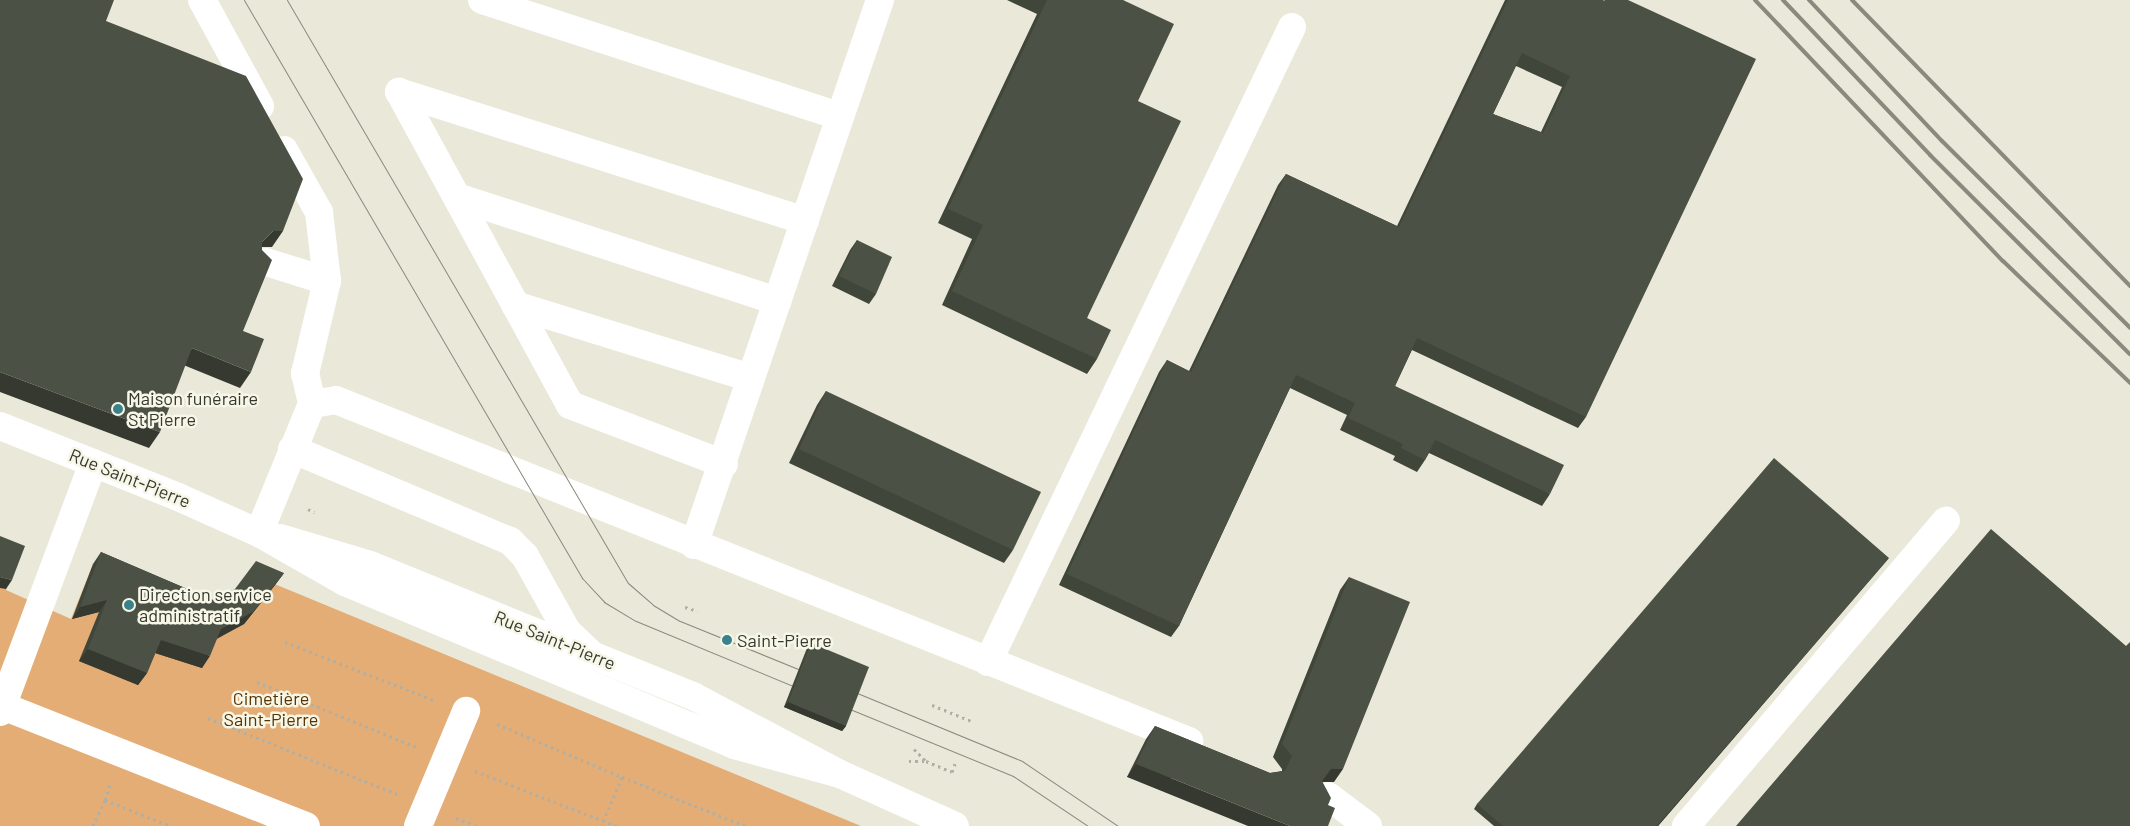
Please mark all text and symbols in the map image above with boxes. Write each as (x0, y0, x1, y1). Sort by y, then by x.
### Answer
place label: Maison funéraire St Pierre (128, 388, 258, 430)
marker: Maison funéraire St Pierre (112, 403, 124, 415)
street label: Rue Saint-Pierre (66, 444, 194, 512)
place label: Direction service administratif (139, 584, 272, 626)
marker: Direction service administratif (123, 599, 135, 611)
street label: Rue Saint-Pierre (491, 606, 619, 674)
place label: Saint-Pierre (737, 629, 832, 651)
marker: Saint-Pierre (721, 634, 733, 646)
park label: Cimetière Saint-Pierre (224, 688, 318, 731)

